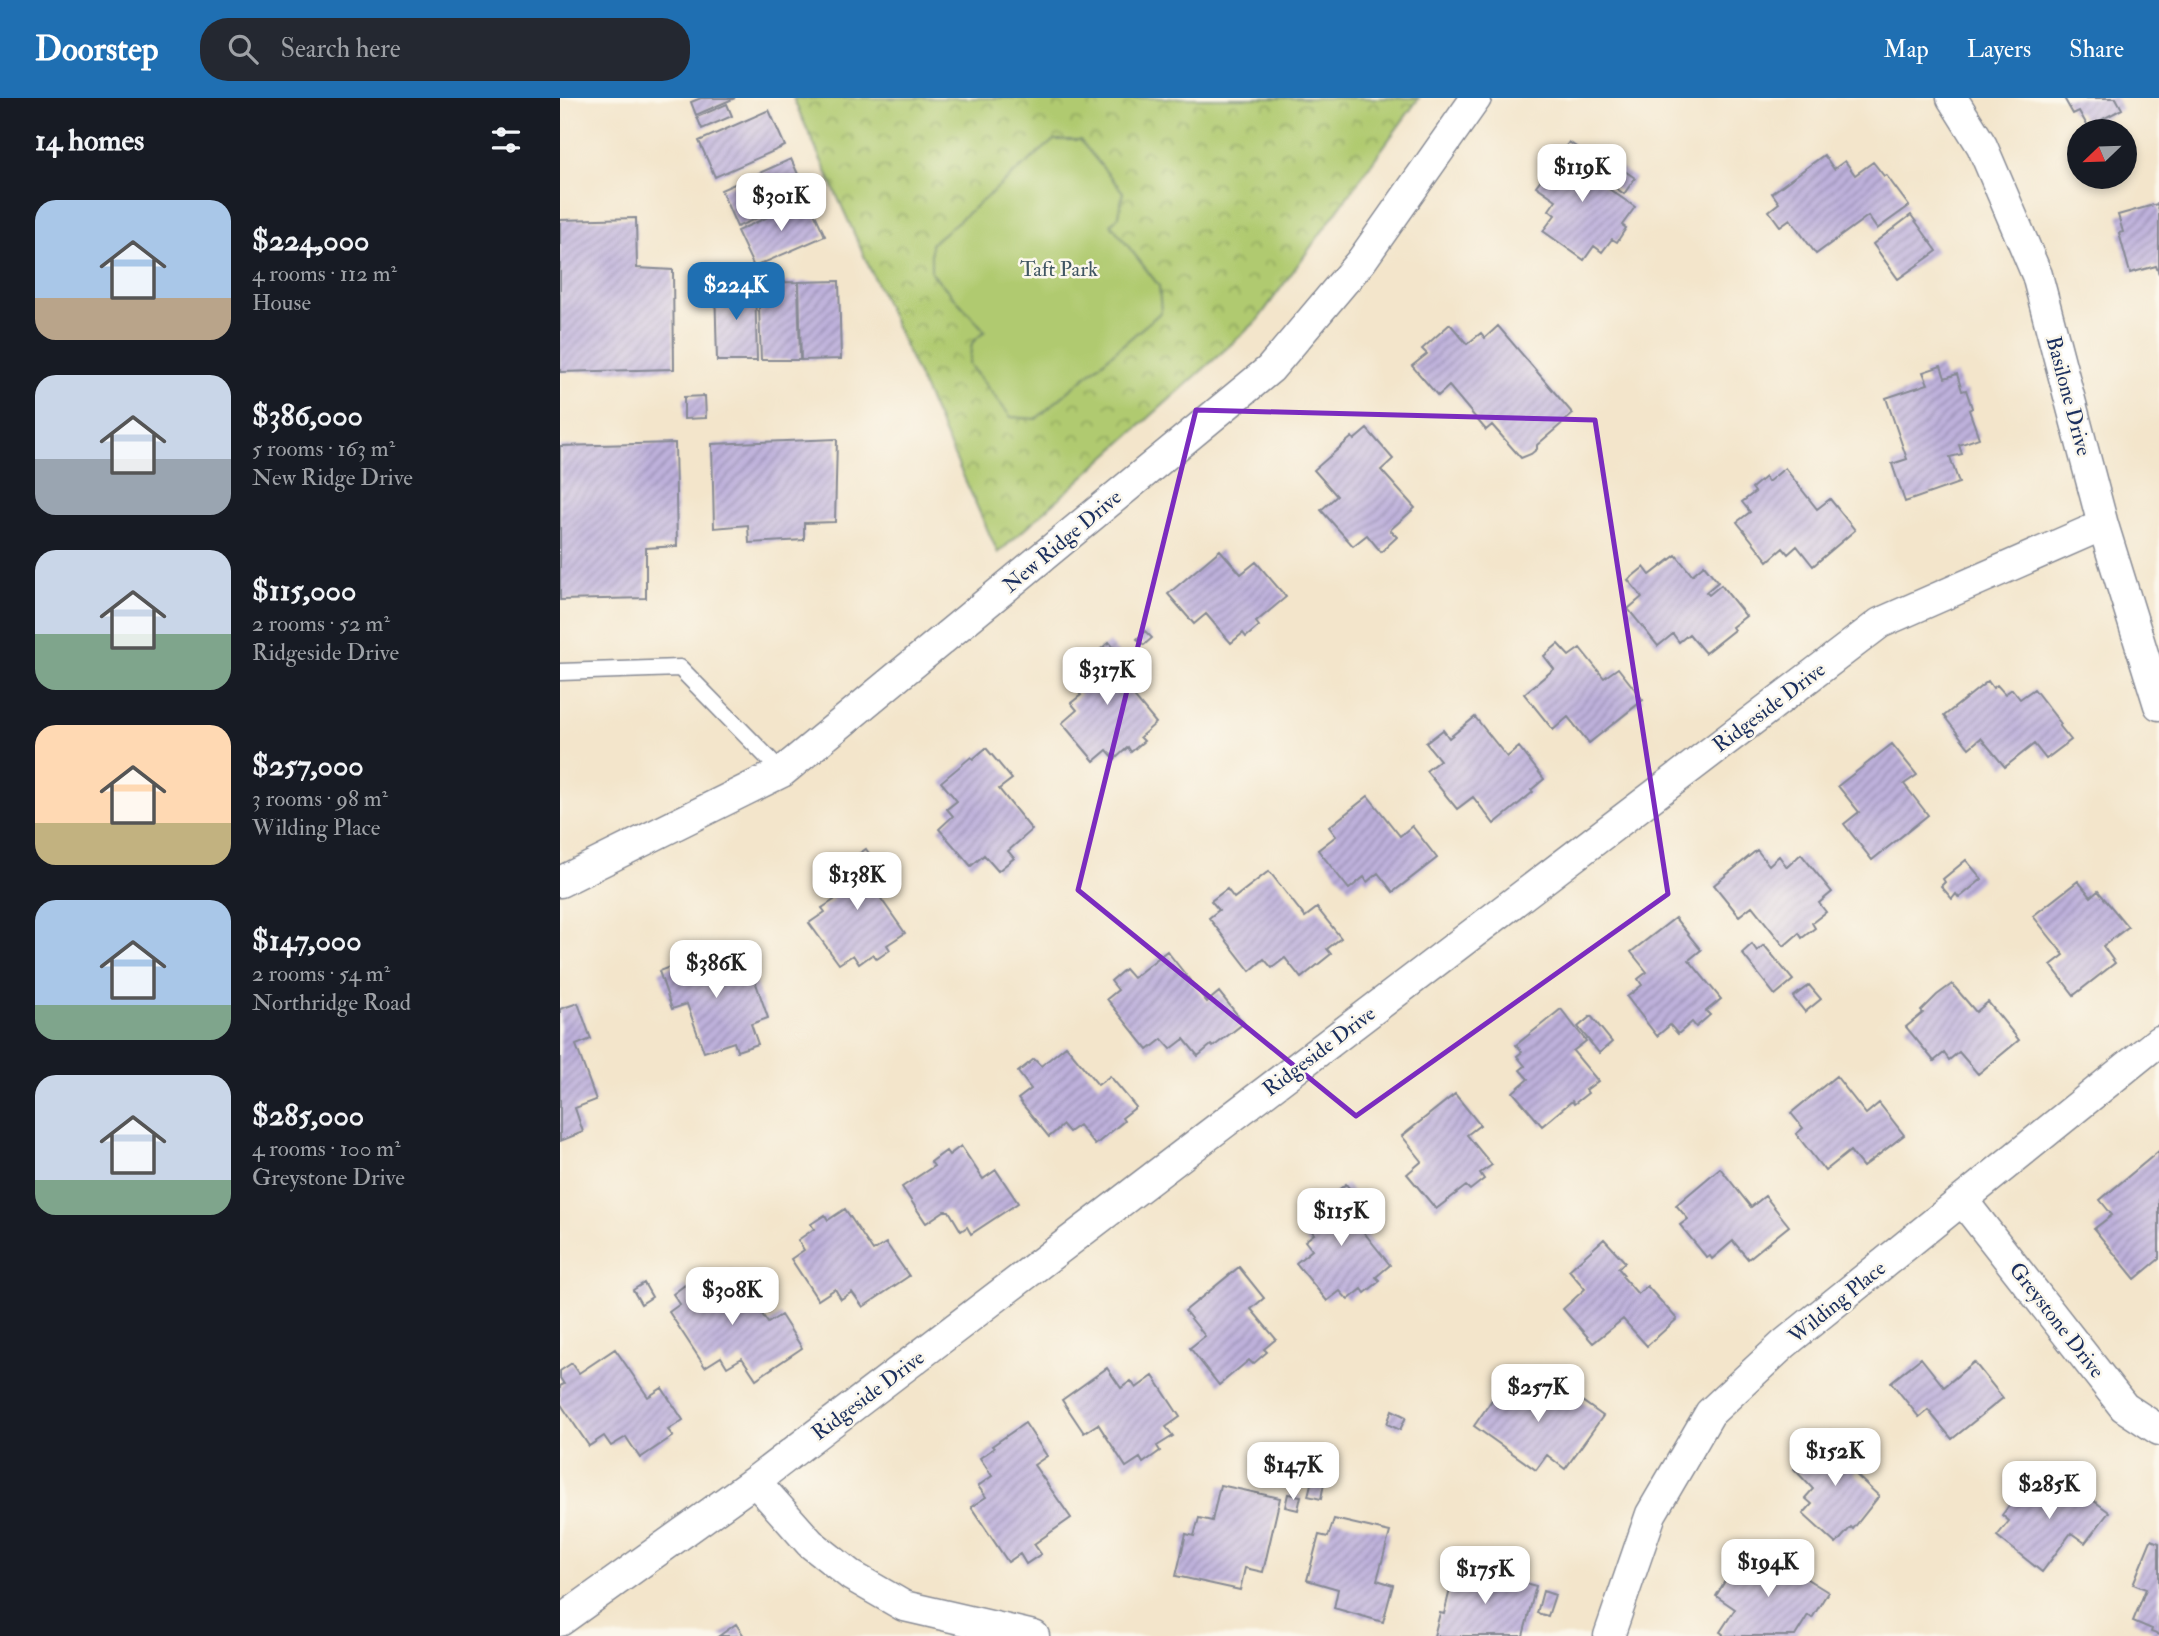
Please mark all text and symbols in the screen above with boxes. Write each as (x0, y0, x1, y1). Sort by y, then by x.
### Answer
search box (200, 18, 690, 81)
text: Doorstep (35, 29, 158, 70)
icon: search (224, 30, 262, 68)
text: Search here (280, 33, 401, 65)
text: Map (1884, 34, 1929, 65)
text: Layers (1967, 34, 2031, 65)
text: Share (2069, 34, 2124, 65)
north arrow (2067, 119, 2137, 189)
map controls (2067, 119, 2137, 189)
icon: filters (487, 121, 525, 159)
text: 14 homes (35, 122, 144, 159)
pin: $119K (1533, 144, 1631, 204)
text: $119K (1553, 152, 1611, 181)
pin: $301K (732, 174, 830, 233)
text: $301K (752, 181, 810, 210)
text: $224,000 (252, 222, 369, 259)
icon: home (91, 228, 175, 312)
park label: Taft Park (1020, 256, 1098, 283)
text: 4 rooms · 112 m² (252, 259, 397, 288)
pin: $224K (687, 262, 785, 322)
text: $224K (704, 270, 768, 299)
text: House (252, 288, 311, 317)
street label: Basilone Drive (2040, 333, 2097, 459)
text: $386,000 (252, 397, 363, 434)
icon: home (91, 403, 175, 487)
text: 5 rooms · 163 m² (252, 434, 395, 463)
text: New Ridge Drive (252, 463, 413, 492)
street label: New Ridge Drive (997, 484, 1127, 599)
text: $115,000 (252, 572, 356, 609)
icon: home (91, 578, 175, 662)
text: 2 rooms · 52 m² (252, 609, 390, 638)
text: Ridgeside Drive (252, 638, 399, 667)
pin: $317K (1058, 648, 1156, 707)
text: $317K (1079, 655, 1135, 684)
street label: Ridgeside Drive (1708, 656, 1831, 759)
text: $257,000 (252, 747, 364, 784)
icon: home (91, 753, 175, 837)
text: 3 rooms · 98 m² (252, 784, 388, 813)
text: Wilding Place (252, 813, 380, 842)
pin: $138K (808, 852, 906, 912)
text: $138K (829, 860, 885, 889)
text: $147,000 (252, 922, 362, 959)
icon: home (91, 928, 175, 1012)
pin: $386K (667, 940, 765, 1000)
text: $386K (686, 948, 746, 977)
text: 2 rooms · 54 m² (252, 959, 390, 988)
text: Northridge Road (252, 988, 411, 1017)
street label: Ridgeside Drive (1258, 1000, 1381, 1103)
text: $285,000 (252, 1097, 364, 1134)
icon: home (91, 1103, 175, 1187)
text: 4 rooms · 100 m² (252, 1134, 401, 1163)
text: Greystone Drive (252, 1163, 405, 1192)
pin: $115K (1292, 1188, 1390, 1248)
text: $115K (1313, 1196, 1369, 1225)
street label: Wilding Place (1782, 1255, 1892, 1350)
street label: Greystone Drive (2003, 1257, 2110, 1384)
pin: $308K (683, 1268, 781, 1327)
text: $308K (702, 1275, 762, 1304)
street label: Ridgeside Drive (807, 1344, 930, 1447)
pin: $257K (1489, 1364, 1587, 1424)
text: $257K (1507, 1372, 1569, 1401)
pin: $152K (1786, 1428, 1884, 1488)
text: $152K (1806, 1436, 1864, 1465)
pin: $147K (1244, 1442, 1342, 1502)
text: $147K (1263, 1450, 1323, 1479)
pin: $285K (2000, 1462, 2098, 1521)
text: $285K (2018, 1469, 2080, 1498)
pin: $194K (1719, 1540, 1817, 1599)
pin: $175K (1436, 1546, 1534, 1606)
text: $194K (1737, 1547, 1799, 1576)
text: $175K (1456, 1554, 1514, 1583)

